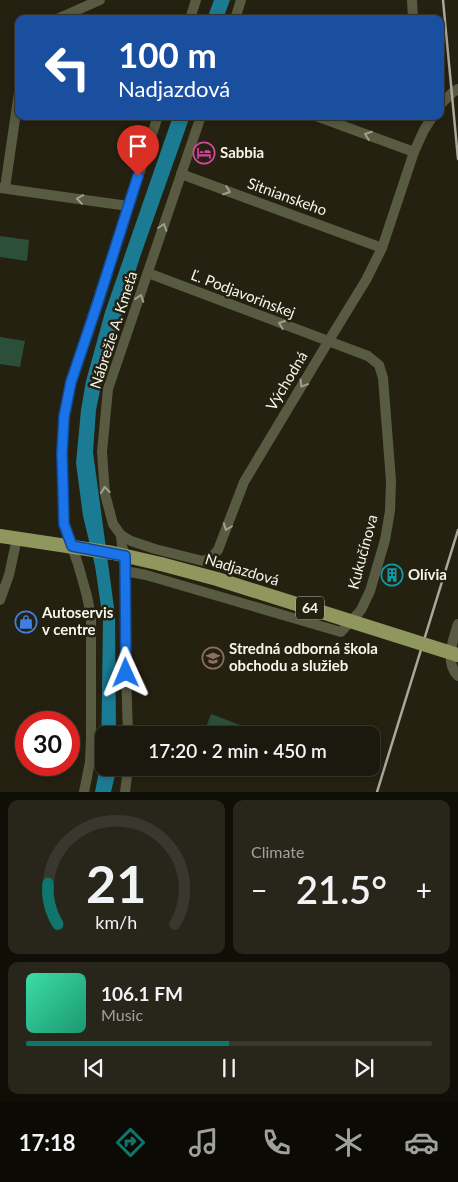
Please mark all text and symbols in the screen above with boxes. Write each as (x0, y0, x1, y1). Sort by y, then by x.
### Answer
text: 100 m (118, 33, 217, 75)
icon: left (35, 35, 100, 100)
text: Nadjazdová (118, 75, 230, 102)
pin (117, 125, 159, 176)
one-way arrow (364, 131, 373, 141)
icon: arrive (124, 132, 152, 160)
hotel icon: Sabbia (192, 141, 216, 165)
place label: Sabbia (220, 143, 264, 161)
street label: Sitnianskeho (245, 173, 330, 219)
one-way arrow (222, 185, 231, 195)
one-way arrow (76, 194, 84, 205)
one-way arrow (158, 223, 168, 232)
street label: Ľ. Podjavorinskej (189, 265, 298, 321)
street label: Nábrežie A. Kmeťa (86, 269, 141, 391)
one-way arrow (134, 294, 144, 303)
one-way arrow (279, 320, 287, 330)
street label: Východná (262, 348, 311, 413)
one-way arrow (299, 378, 309, 387)
one-way arrow (100, 485, 111, 493)
street label: Kukučínova (343, 513, 381, 591)
one-way arrow (223, 522, 233, 531)
street label: Nadjazdová (203, 549, 282, 589)
building icon: Olívia (380, 563, 404, 587)
place label: Olívia (408, 565, 447, 583)
road number: 64 (296, 596, 324, 620)
place label: Autoservis v centre (41, 603, 114, 638)
shop icon: Autoservis v centre (14, 610, 38, 634)
place label: Stredná odborná škola obchodu a služieb (229, 639, 378, 674)
position arrow (99, 646, 151, 698)
school or university icon: Stredná odborná škola obchodu a služieb (201, 646, 225, 670)
speed limit sign: 30 (15, 711, 80, 776)
text: 17:20 · 2 min · 450 m (148, 739, 327, 762)
text: Climate (251, 842, 304, 861)
text: 21 (86, 852, 147, 914)
text: 21.5° (296, 866, 387, 912)
text: − (251, 873, 267, 907)
text: + (416, 873, 432, 907)
text: km/h (96, 911, 137, 933)
text: 106.1 FM (101, 982, 183, 1005)
text: Music (101, 1005, 143, 1024)
icon: previous (80, 1054, 108, 1082)
icon: pause (215, 1054, 243, 1082)
icon: next (350, 1054, 378, 1082)
icon: directions (113, 1125, 148, 1160)
icon: music (186, 1125, 221, 1160)
icon: phone (259, 1125, 294, 1160)
icon: climate (331, 1125, 366, 1160)
icon: car (404, 1125, 439, 1160)
text: 17:18 (19, 1129, 76, 1156)

